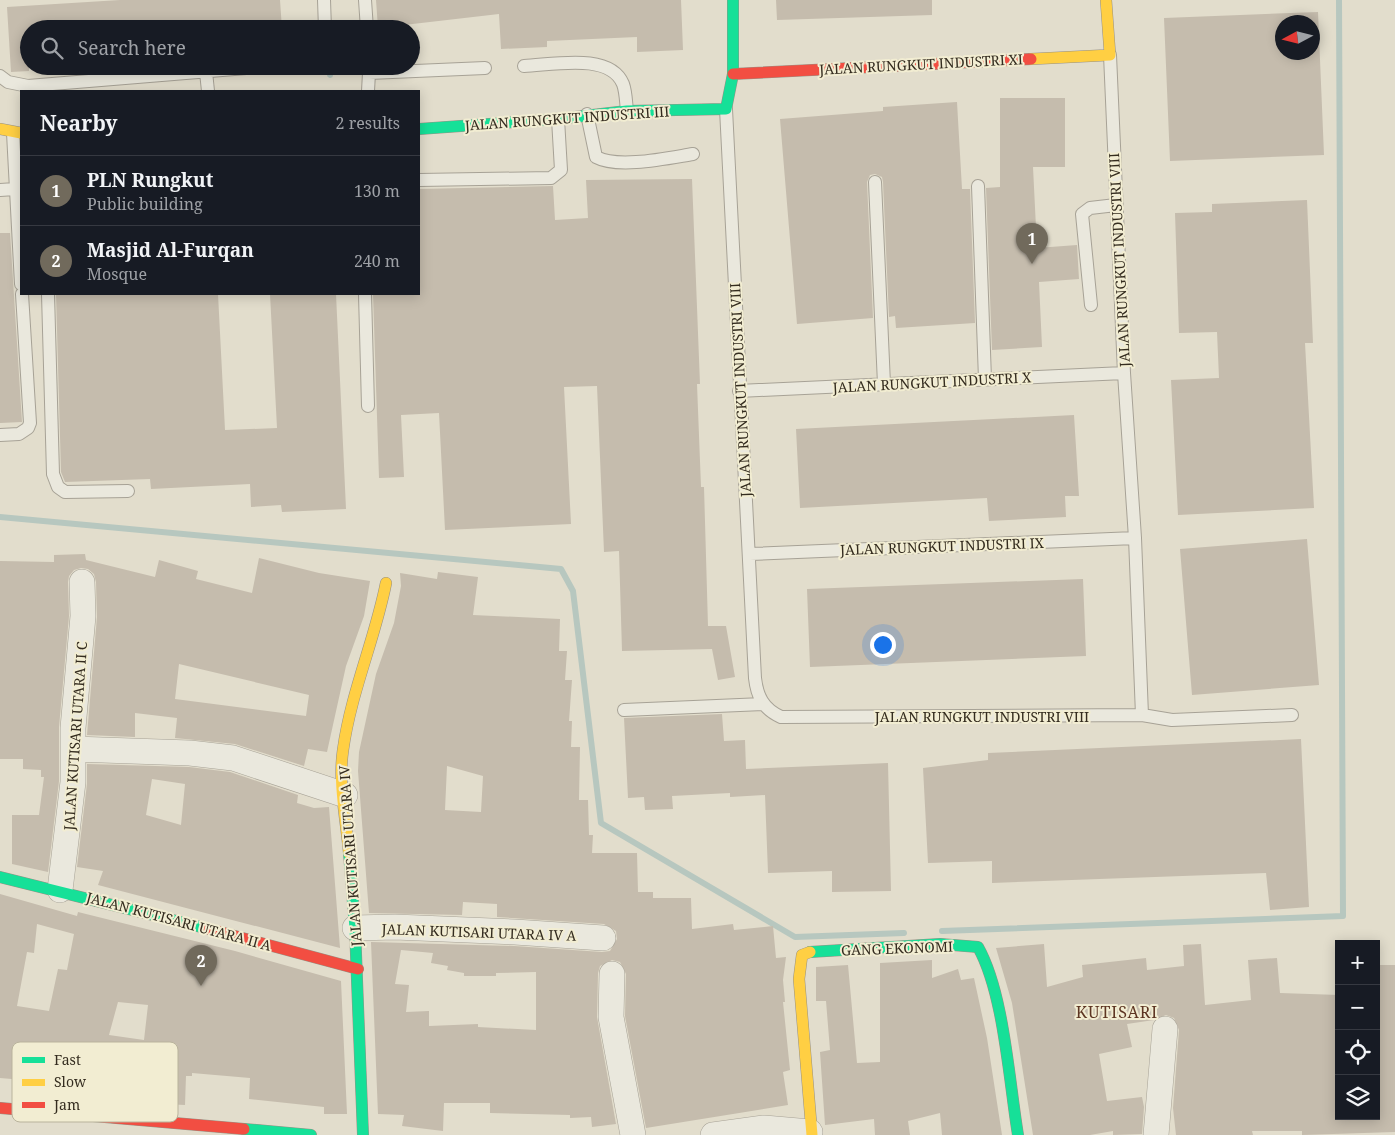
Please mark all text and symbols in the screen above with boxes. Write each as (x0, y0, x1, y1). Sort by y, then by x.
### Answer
north arrow (1275, 15, 1320, 60)
search box (20, 20, 420, 75)
icon: search (38, 34, 66, 62)
text: Search here (78, 35, 186, 61)
street label: JALAN RUNGKUT INDUSTRI XI (818, 49, 1023, 79)
street label: JALAN RUNGKUT INDUSTRI III (463, 101, 670, 135)
text: Nearby (40, 109, 118, 137)
text: 2 results (336, 112, 400, 134)
street label: JALAN RUNGKUT INDUSTRI VIII (1104, 152, 1134, 369)
text: PLN Rungkut (87, 167, 213, 193)
text: 1 (51, 180, 61, 202)
text: 130 m (354, 180, 400, 202)
text: Public building (87, 193, 203, 215)
pin: 1 (1016, 223, 1048, 264)
text: Masjid Al-Furqan (87, 237, 254, 263)
text: 2 (51, 250, 61, 272)
text: 240 m (354, 250, 400, 272)
text: Mosque (87, 263, 147, 285)
street label: JALAN RUNGKUT INDUSTRI VIII (725, 282, 755, 499)
street label: JALAN RUNGKUT INDUSTRI X (831, 367, 1032, 397)
street label: JALAN RUNGKUT INDUSTRI IX (839, 533, 1045, 559)
your location (870, 632, 896, 658)
street label: JALAN KUTISARI UTARA II C (59, 640, 91, 832)
street label: JALAN RUNGKUT INDUSTRI VIII (874, 707, 1089, 726)
street label: JALAN KUTISARI UTARA IV (334, 764, 366, 948)
street label: JALAN KUTISARI UTARA II A (84, 887, 274, 955)
street label: JALAN KUTISARI UTARA IV A (380, 919, 577, 945)
street label: GANG EKONOMI (841, 937, 953, 959)
map controls (1335, 940, 1380, 1120)
button: + (1335, 940, 1380, 985)
pin: 2 (185, 945, 217, 986)
button: − (1335, 985, 1380, 1030)
district label: KUTISARI (1076, 1001, 1158, 1023)
button: locate (1335, 1030, 1380, 1075)
legend (12, 1042, 178, 1122)
text: Fast (54, 1050, 81, 1069)
text: Slow (54, 1072, 87, 1091)
button: layers (1335, 1075, 1380, 1120)
text: Jam (53, 1095, 80, 1114)

